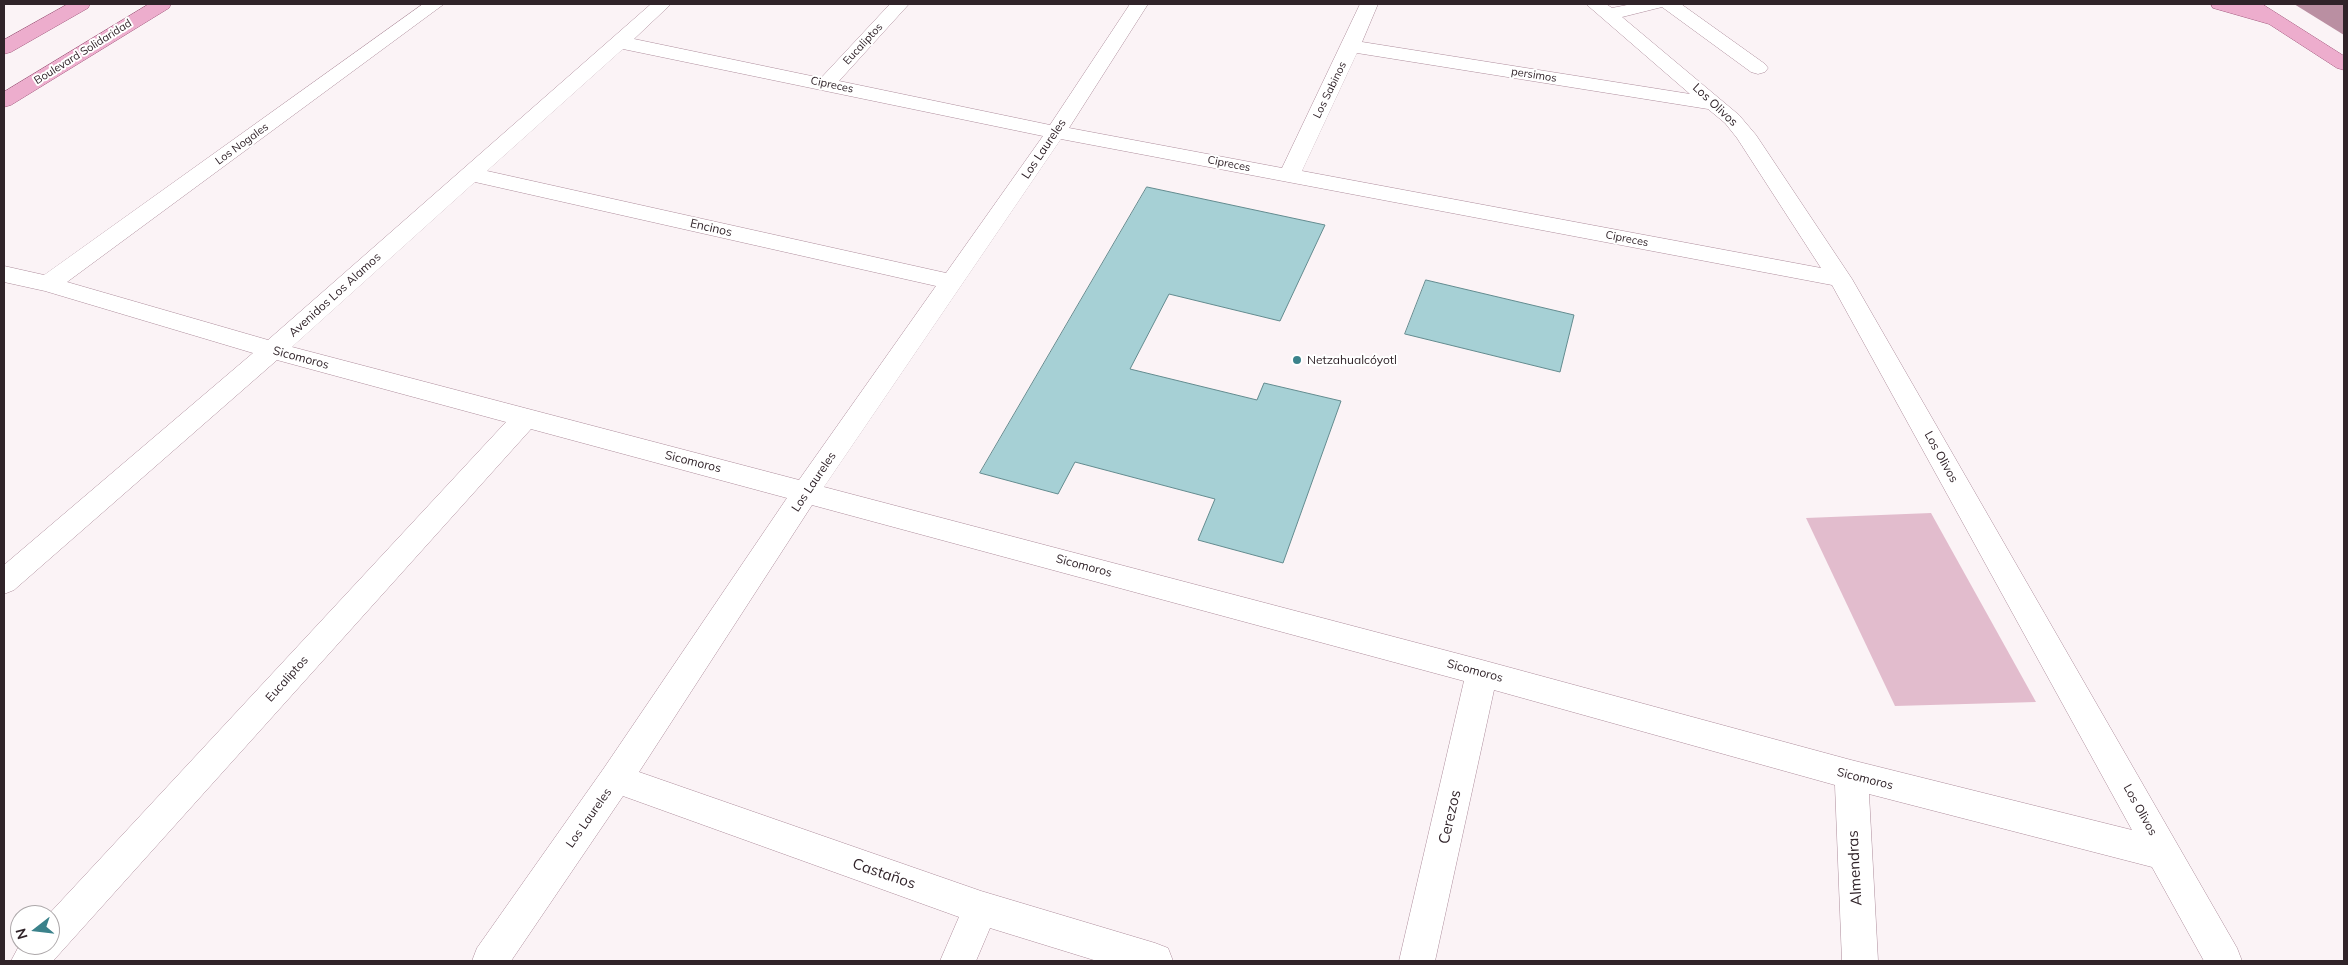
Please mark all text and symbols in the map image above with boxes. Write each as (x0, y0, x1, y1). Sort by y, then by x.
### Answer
street label: Boulevard Solidaridad (32, 17, 134, 87)
street label: Eucaliptos (840, 20, 886, 68)
street label: Los Sabinos (1311, 60, 1349, 120)
street label: persimos (1510, 65, 1558, 85)
street label: Cipreces (809, 74, 855, 96)
street label: Los Olivos (1689, 80, 1741, 130)
street label: Los Laureles (1019, 116, 1069, 182)
street label: Los Nogales (213, 120, 271, 168)
street label: Cipreces (1206, 153, 1252, 175)
street label: Encinos (689, 216, 733, 240)
street label: Cipreces (1604, 228, 1650, 250)
street label: Avenidos Los Alamos (286, 250, 384, 340)
street label: Sicomoros (271, 344, 331, 372)
place label: Netzahualcóyotl (1307, 353, 1397, 367)
marker: Netzahualcóyotl (1291, 354, 1303, 366)
street label: Los Olivos (1921, 429, 1961, 485)
street label: Sicomoros (663, 448, 723, 476)
street label: Los Laureles (789, 449, 839, 515)
street label: Sicomoros (1054, 552, 1114, 580)
street label: Eucaliptos (263, 653, 311, 705)
street label: Sicomoros (1445, 657, 1505, 685)
street label: Sicomoros (1835, 765, 1895, 793)
street label: Los Olivos (2120, 782, 2160, 838)
street label: Los Laureles (563, 786, 615, 850)
street label: Cerezos (1435, 788, 1465, 846)
street label: Almendras (1844, 830, 1866, 906)
street label: Castaños (850, 855, 918, 893)
north arrow (10, 905, 60, 955)
text: N (11, 926, 32, 941)

